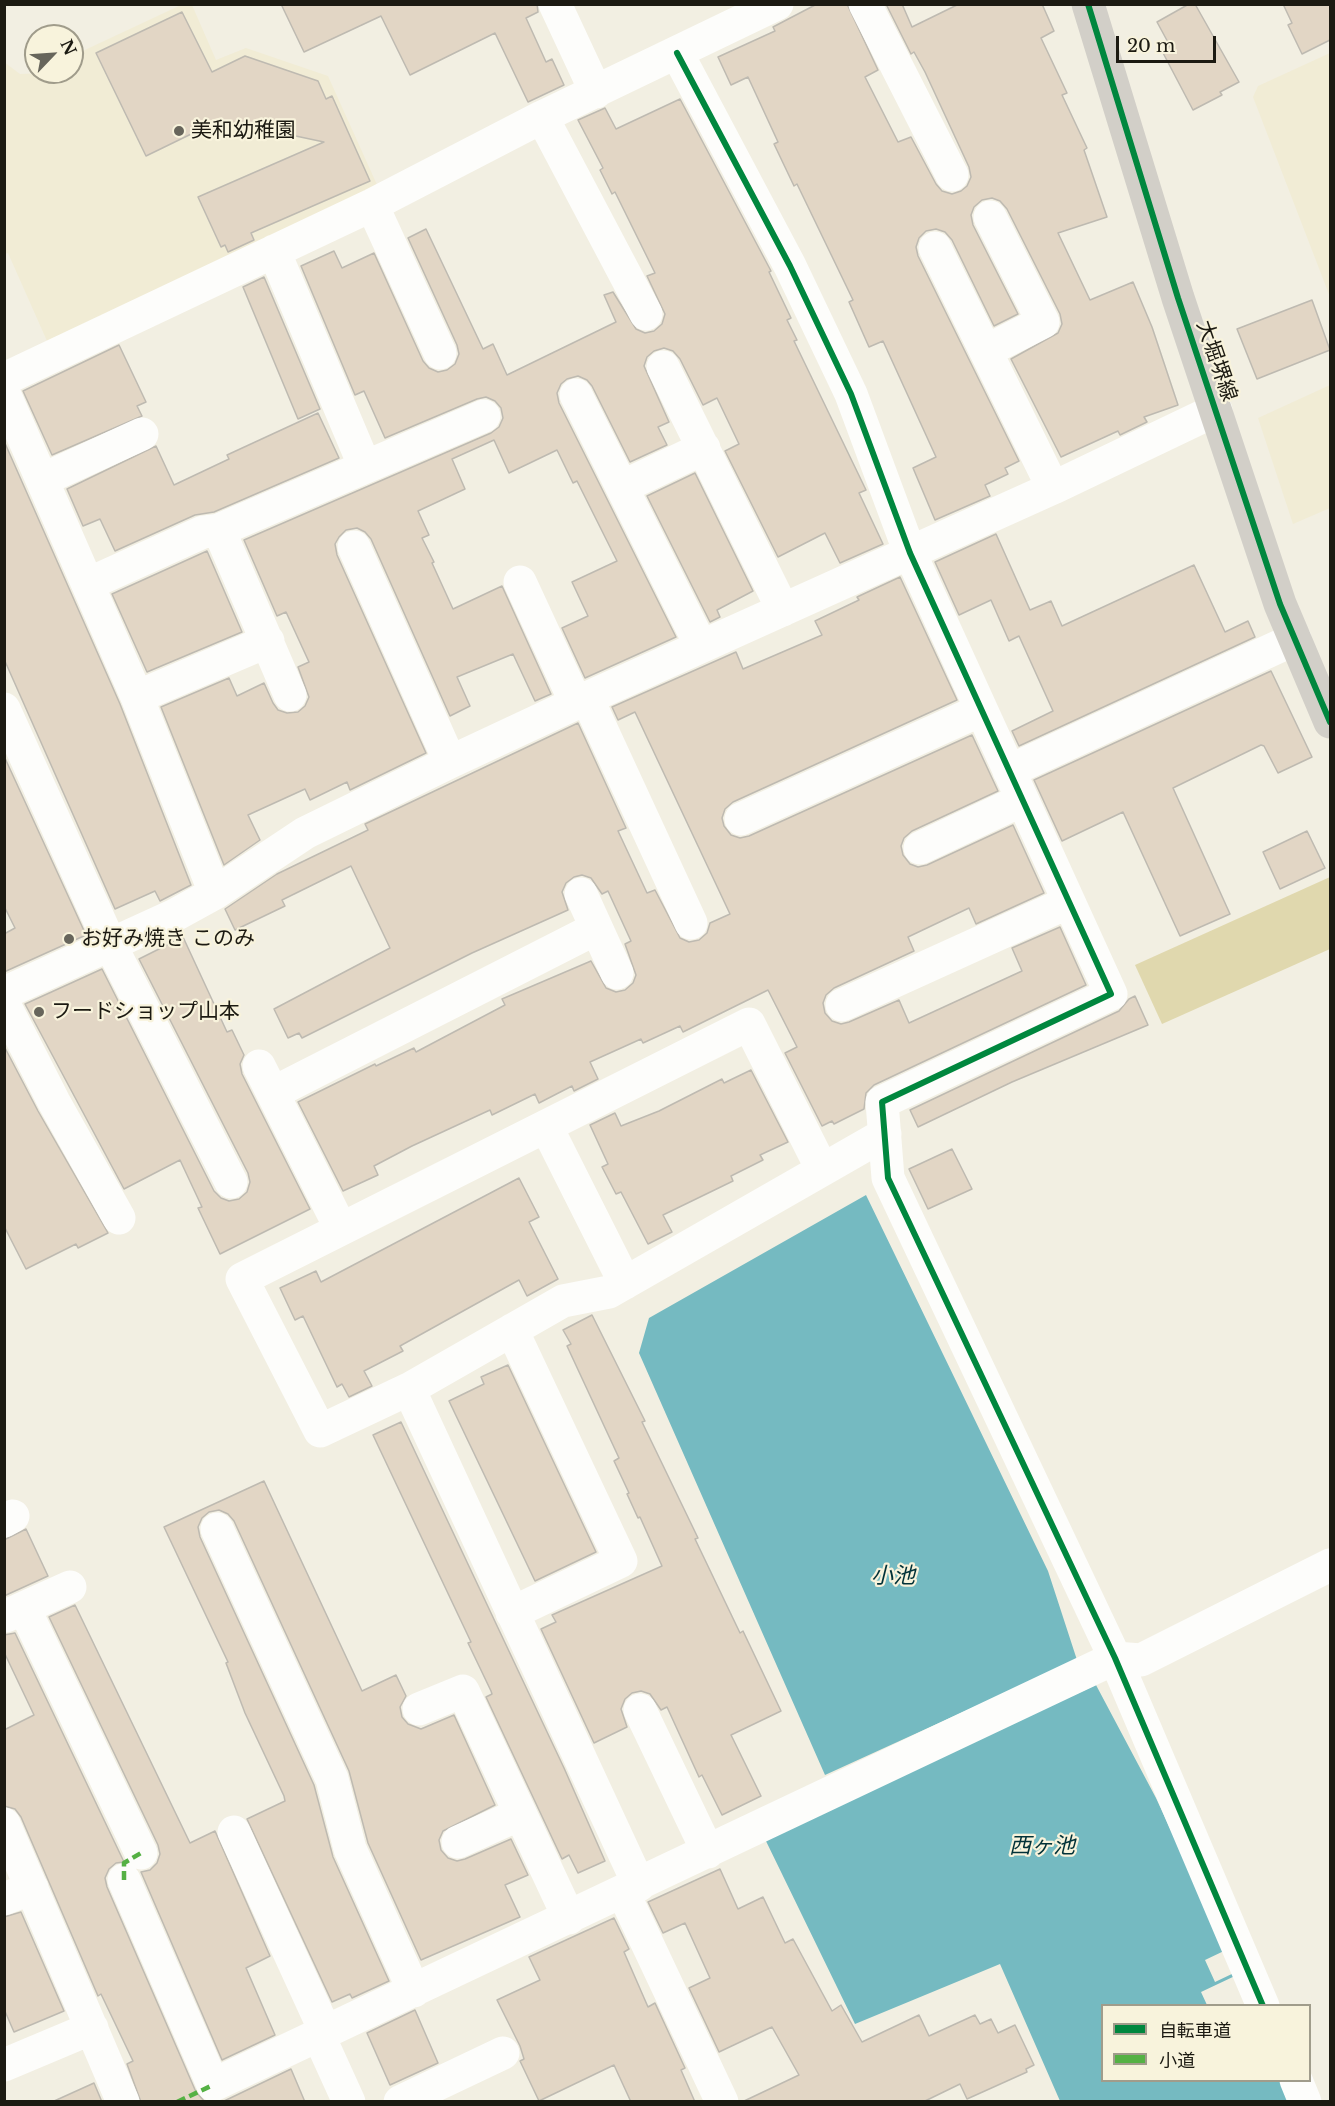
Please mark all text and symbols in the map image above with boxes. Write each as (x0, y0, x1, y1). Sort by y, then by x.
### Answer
north arrow (24, 24, 84, 84)
scale bar (1119, 24, 1220, 62)
text: 20 m (1127, 35, 1175, 57)
text: N (56, 36, 81, 58)
place label: 美和幼稚園 (191, 118, 296, 144)
marker: 美和幼稚園 (172, 124, 186, 138)
street label: 大堀堺線 (1190, 317, 1242, 405)
place label: お好み焼き このみ (81, 926, 255, 952)
marker: お好み焼き このみ (62, 932, 76, 946)
place label: フードショップ山本 (51, 999, 240, 1025)
marker: フードショップ山本 (32, 1005, 46, 1019)
water label: 小池 (871, 1564, 915, 1590)
water label: 西ヶ池 (1009, 1834, 1075, 1860)
legend (1101, 2004, 1311, 2082)
text: 自転車道 (1159, 2020, 1231, 2042)
text: 小道 (1159, 2050, 1195, 2072)

